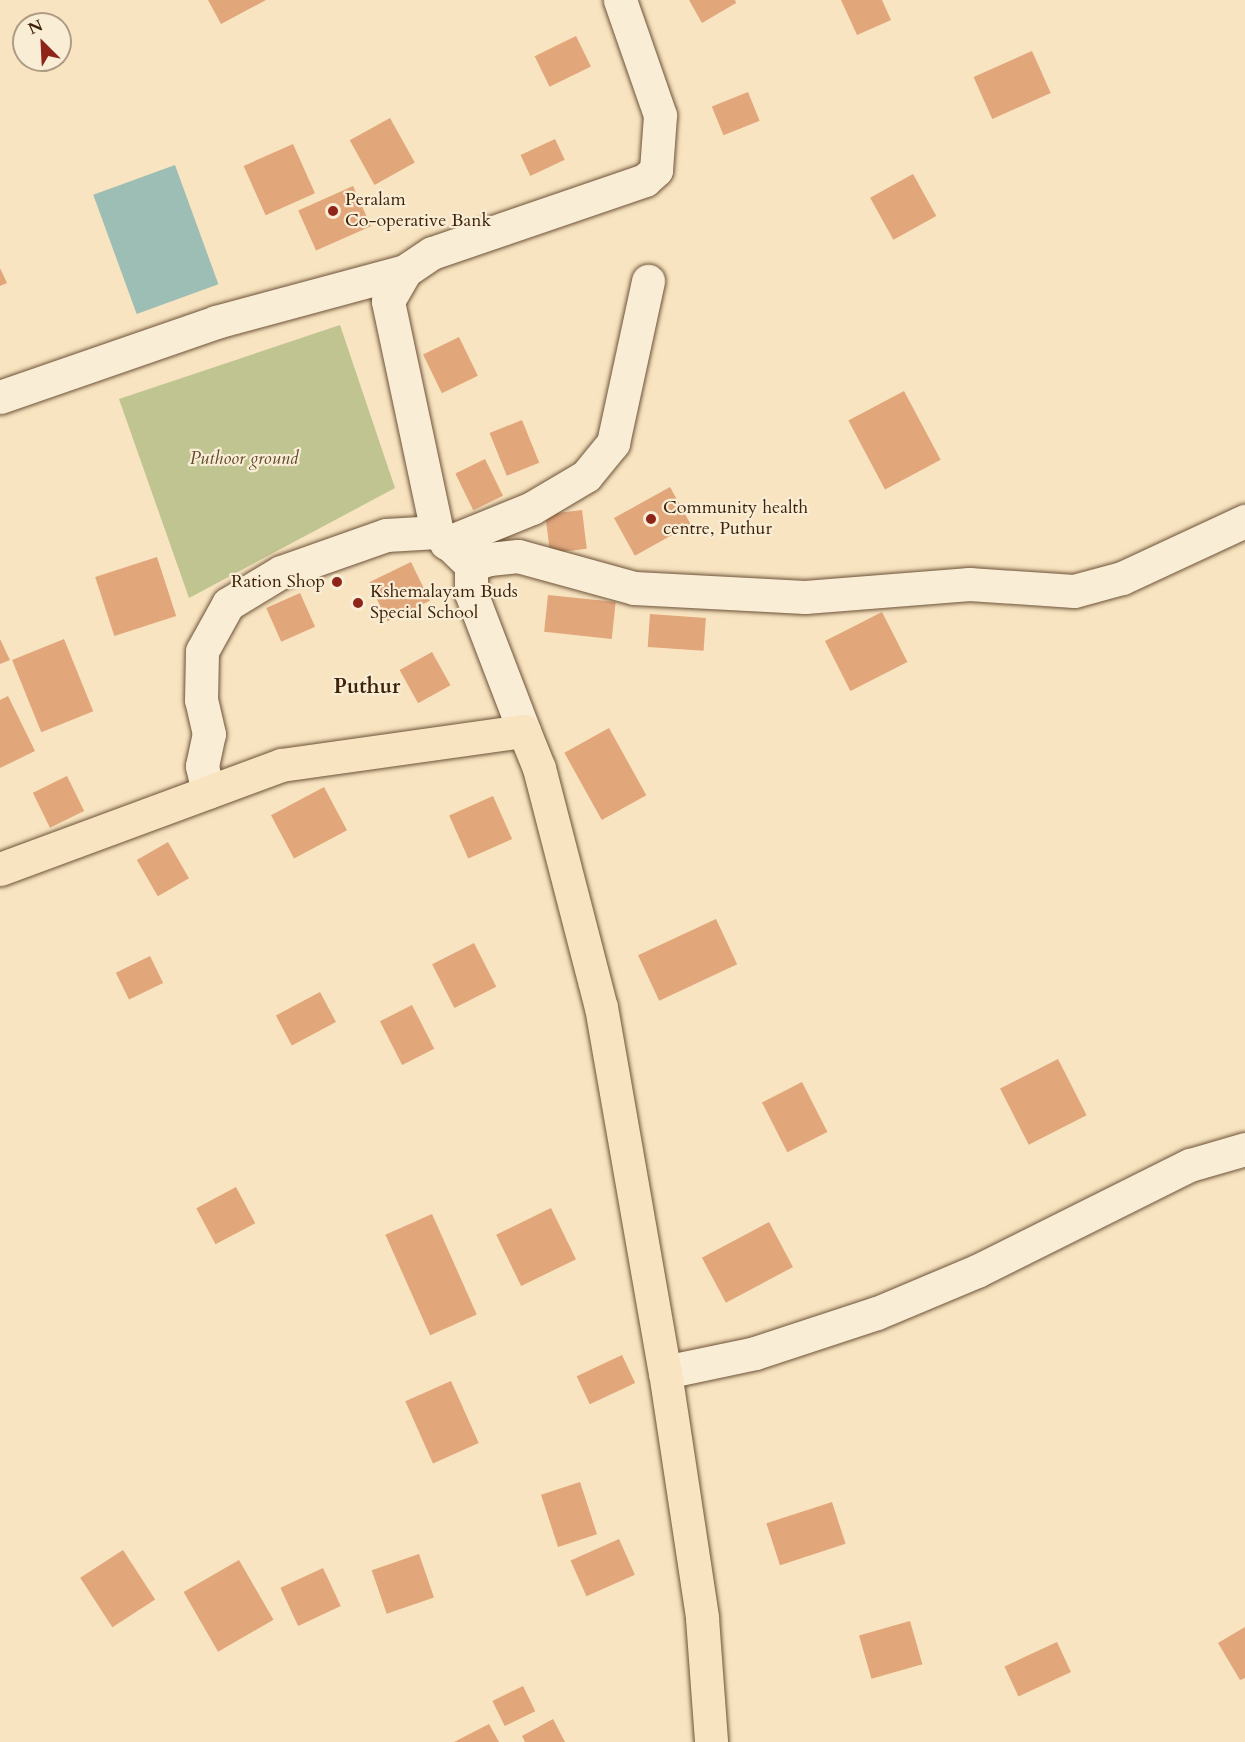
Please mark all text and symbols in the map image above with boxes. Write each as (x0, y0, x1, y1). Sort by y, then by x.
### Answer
north arrow (12, 12, 72, 72)
text: N (25, 15, 46, 40)
place label: Peralam Co-operative Bank (345, 190, 491, 232)
marker: Peralam Co-operative Bank (326, 204, 340, 218)
park label: Puthoor ground (190, 448, 298, 470)
place label: Community health centre, Puthur (663, 498, 808, 540)
marker: Community health centre, Puthur (644, 512, 658, 526)
place label: Ration Shop (231, 571, 325, 593)
marker: Ration Shop (330, 575, 344, 589)
place label: Kshemalayam Buds Special School (370, 582, 518, 624)
marker: Kshemalayam Buds Special School (351, 596, 365, 610)
district label: Puthur (334, 674, 400, 700)

